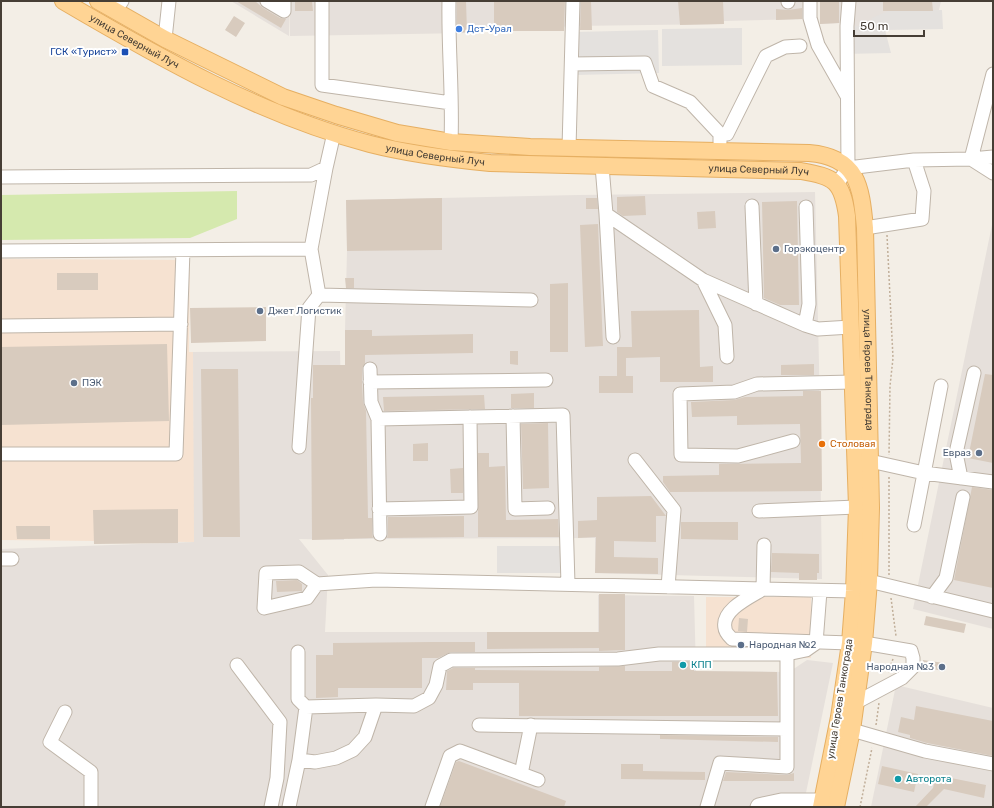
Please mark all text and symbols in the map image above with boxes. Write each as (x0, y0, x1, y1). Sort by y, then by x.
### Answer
street label: улица Северный Луч (87, 12, 181, 71)
scale bar (854, 12, 924, 38)
text: 50 m (860, 19, 888, 33)
place label: Дст-Урал (467, 23, 512, 35)
marker: Дст-Урал (454, 24, 464, 34)
place label: ГСК «Турист» (50, 46, 117, 58)
marker: ГСК «Турист» (120, 47, 130, 57)
street label: улица Северный Луч (384, 142, 485, 168)
street label: улица Северный Луч (708, 163, 810, 178)
place label: Горэкоцентр (784, 243, 845, 255)
marker: Горэкоцентр (771, 244, 781, 254)
place label: Джет Логистик (268, 305, 342, 317)
marker: Джет Логистик (255, 306, 265, 316)
street label: улица Героев Танкограда (861, 309, 875, 431)
place label: ПЭК (82, 377, 103, 389)
marker: ПЭК (69, 378, 79, 388)
place label: Столовая (830, 438, 876, 450)
marker: Столовая (817, 439, 827, 449)
place label: Евраз (943, 447, 971, 459)
marker: Евраз (974, 448, 984, 458)
street label: улица Героев Танкограда (825, 638, 855, 760)
place label: Народная №2 (749, 639, 816, 651)
marker: Народная №2 (736, 640, 746, 650)
place label: КПП (691, 659, 712, 671)
marker: КПП (678, 660, 688, 670)
place label: Народная №3 (867, 661, 934, 673)
marker: Народная №3 (937, 662, 947, 672)
place label: Авторота (906, 773, 952, 785)
marker: Авторота (893, 774, 903, 784)

